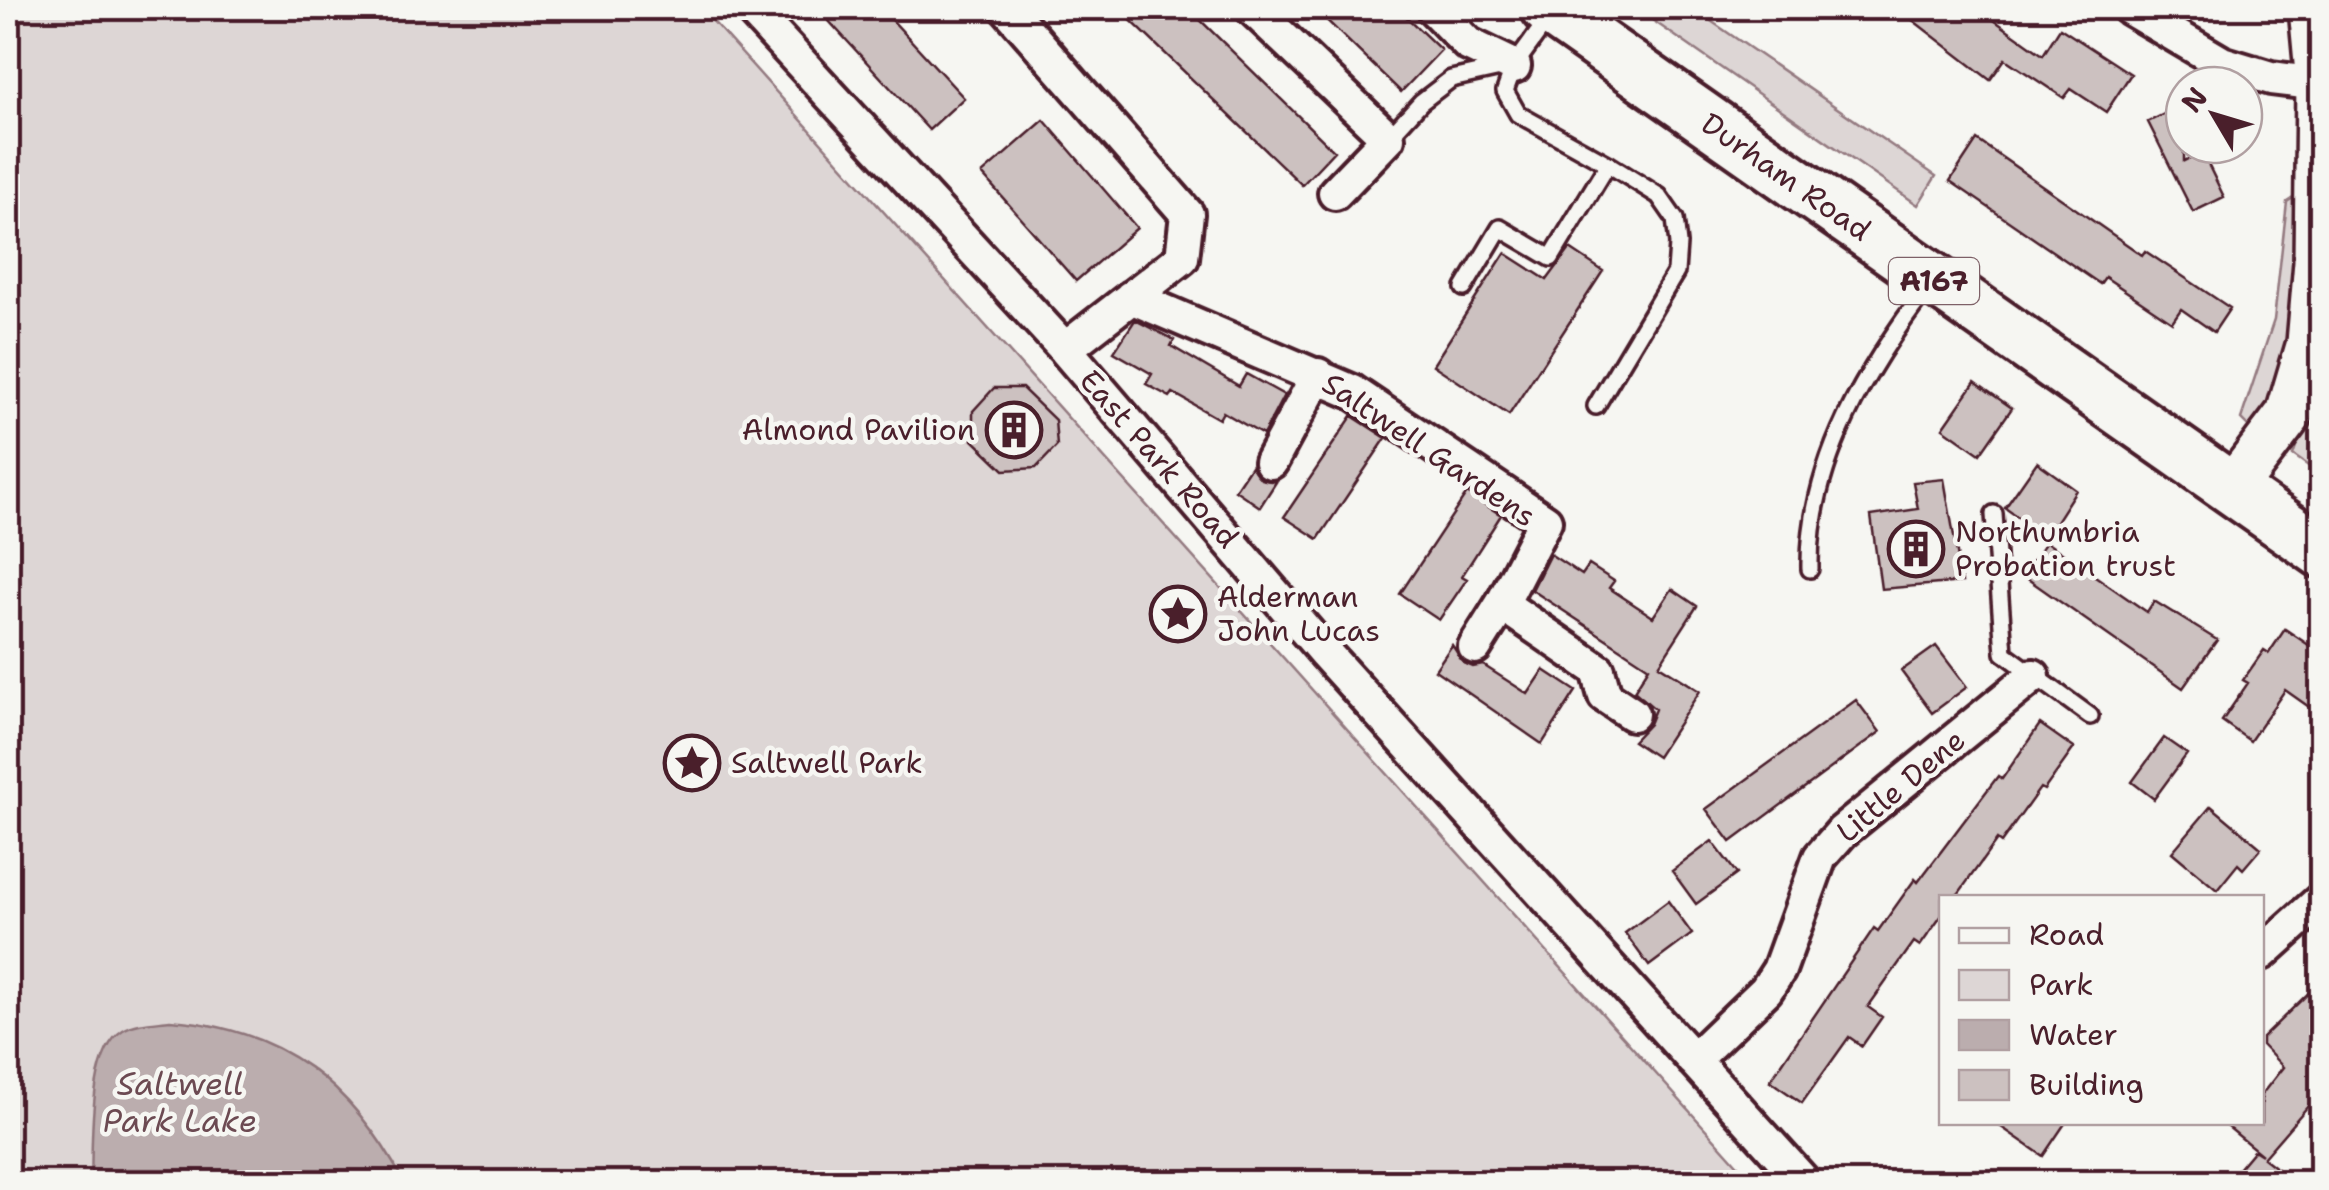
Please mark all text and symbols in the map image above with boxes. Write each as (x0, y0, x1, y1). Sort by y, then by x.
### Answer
north arrow (2164, 65, 2264, 165)
text: N (2172, 79, 2216, 120)
street label: Durham Road (1693, 103, 1879, 250)
road number: A167 (1889, 258, 1979, 304)
street label: East Park Road (1070, 361, 1248, 557)
street label: Saltwell Gardens (1314, 363, 1544, 536)
building icon: Almond Pavilion (984, 400, 1044, 460)
place label: Almond Pavilion (742, 409, 975, 450)
place label: Northumbria Probation trust (1955, 511, 2176, 586)
building icon: Northumbria Probation trust (1886, 519, 1946, 579)
place label: Alderman John Lucas (1217, 576, 1380, 651)
place icon: Alderman John Lucas (1148, 584, 1208, 644)
street label: Little Dene (1828, 720, 1974, 852)
place icon: Saltwell Park (662, 733, 722, 793)
place label: Saltwell Park (731, 742, 923, 783)
legend (1939, 895, 2264, 1125)
text: Road (2029, 914, 2104, 955)
text: Park (2029, 964, 2093, 1005)
text: Water (2029, 1014, 2118, 1055)
water label: Saltwell Park Lake (103, 1062, 257, 1142)
text: Building (2029, 1064, 2144, 1105)

